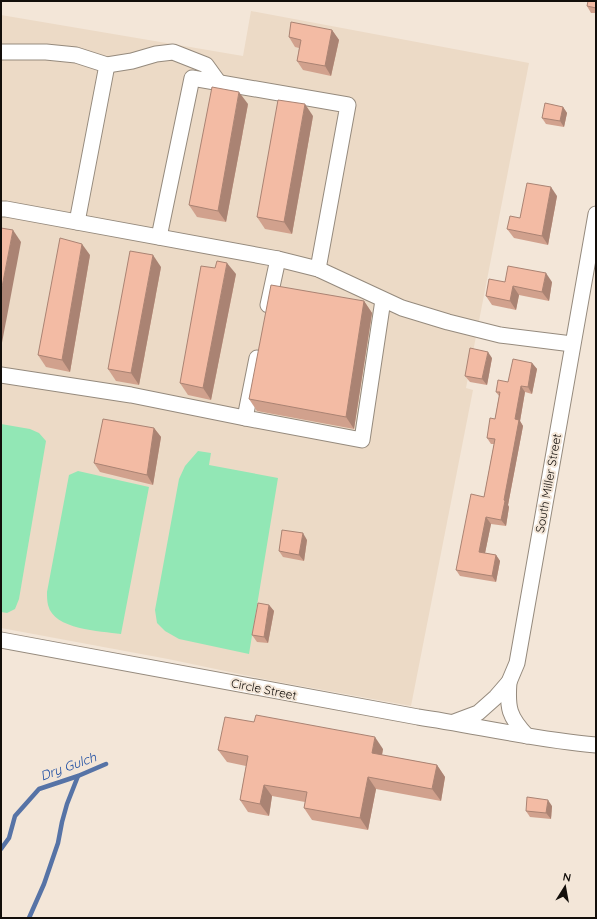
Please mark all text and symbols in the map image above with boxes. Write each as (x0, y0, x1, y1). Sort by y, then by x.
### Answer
street label: South Miller Street (532, 432, 564, 534)
street label: Circle Street (230, 675, 298, 703)
water label: Dry Gulch (38, 748, 99, 784)
north arrow (545, 867, 585, 907)
text: N (562, 870, 572, 885)

